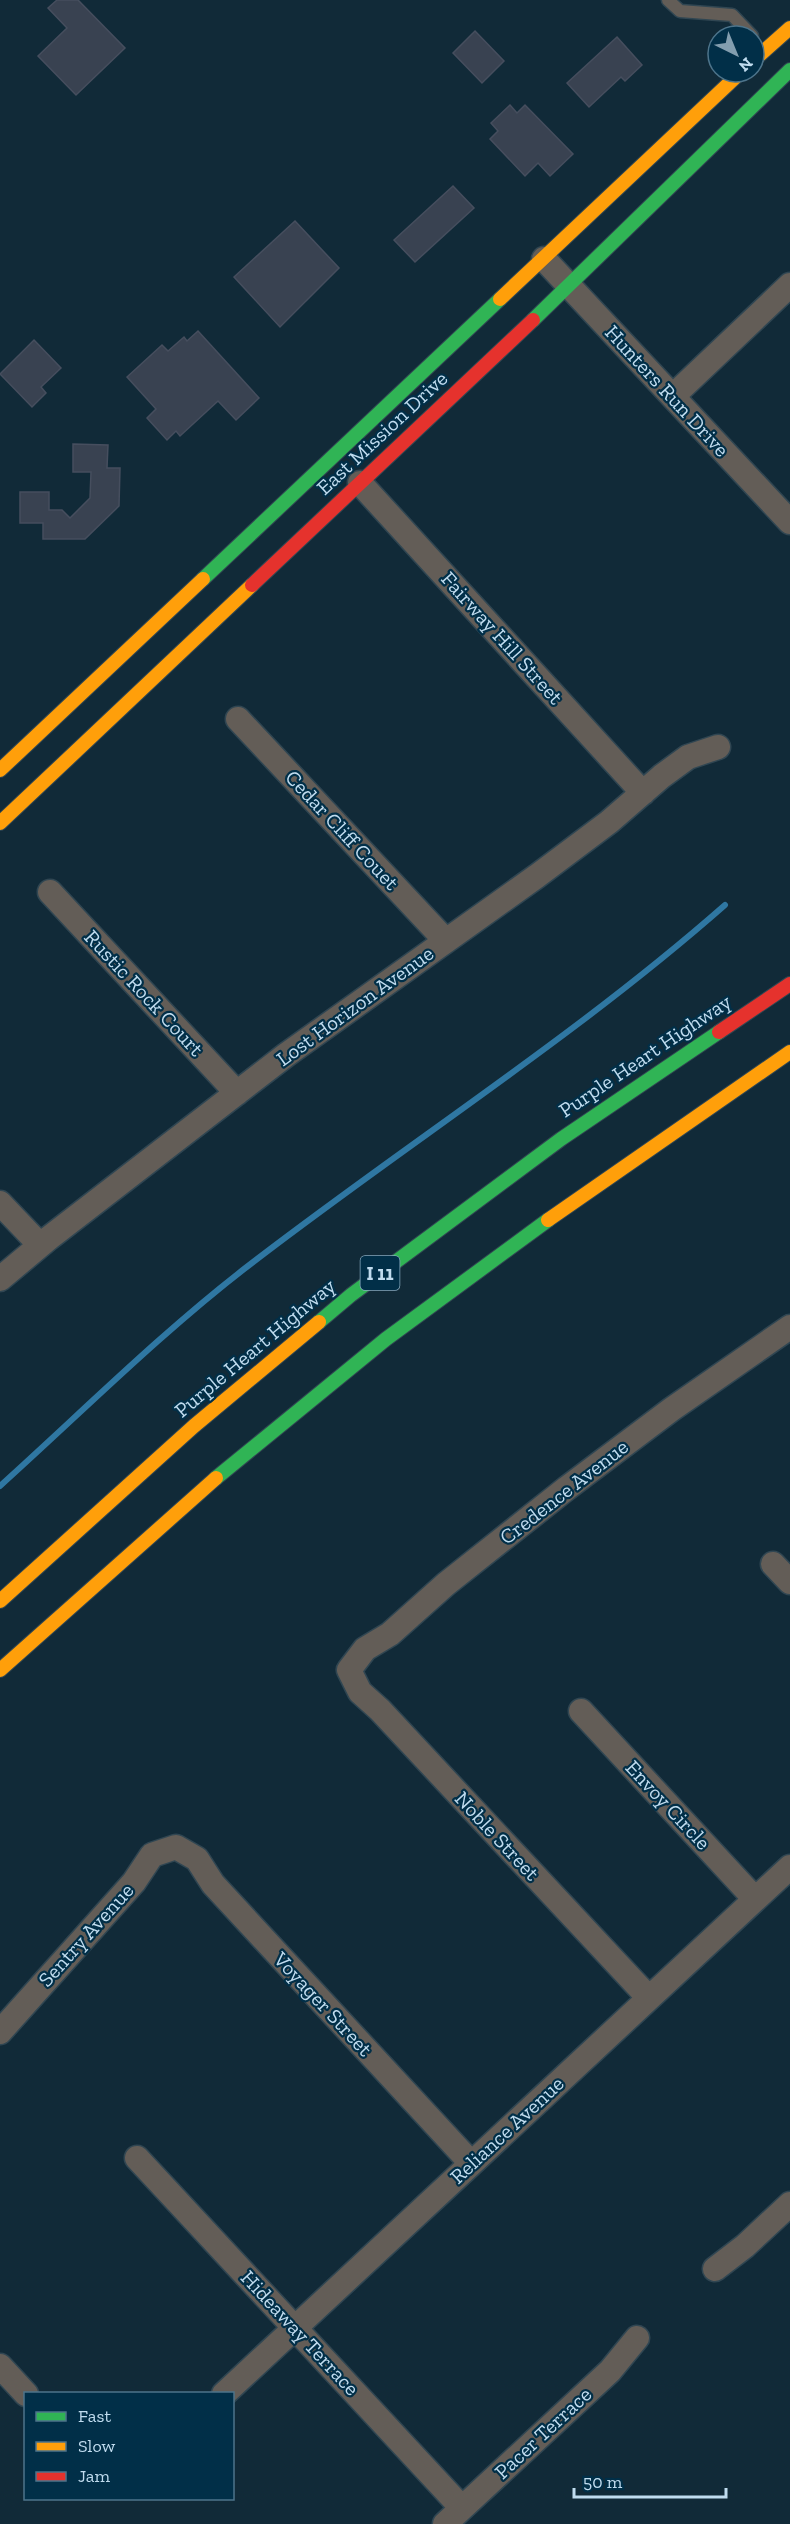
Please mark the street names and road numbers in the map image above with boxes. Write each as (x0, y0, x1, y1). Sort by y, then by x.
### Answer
street label: Hunters Run Drive (600, 320, 735, 462)
street label: East Mission Drive (311, 365, 452, 500)
street label: Fairway Hill Street (436, 566, 569, 709)
street label: Cedar Cliff Couet (280, 765, 404, 895)
street label: Rustic Rock Court (79, 924, 209, 1061)
street label: Lost Horizon Avenue (271, 940, 438, 1071)
street label: Purple Heart Highway (554, 989, 736, 1123)
road number: I 11 (360, 1256, 400, 1290)
street label: Purple Heart Highway (169, 1273, 340, 1422)
street label: Credence Avenue (495, 1434, 633, 1549)
street label: Envoy Circle (621, 1755, 716, 1855)
street label: Noble Street (450, 1786, 545, 1886)
street label: Sentry Avenue (33, 1878, 139, 1992)
street label: Voyager Street (268, 1946, 378, 2061)
street label: Reliance Avenue (445, 2070, 569, 2189)
street label: Hideaway Terrace (236, 2265, 365, 2401)
street label: Pacer Terrace (489, 2381, 596, 2484)

